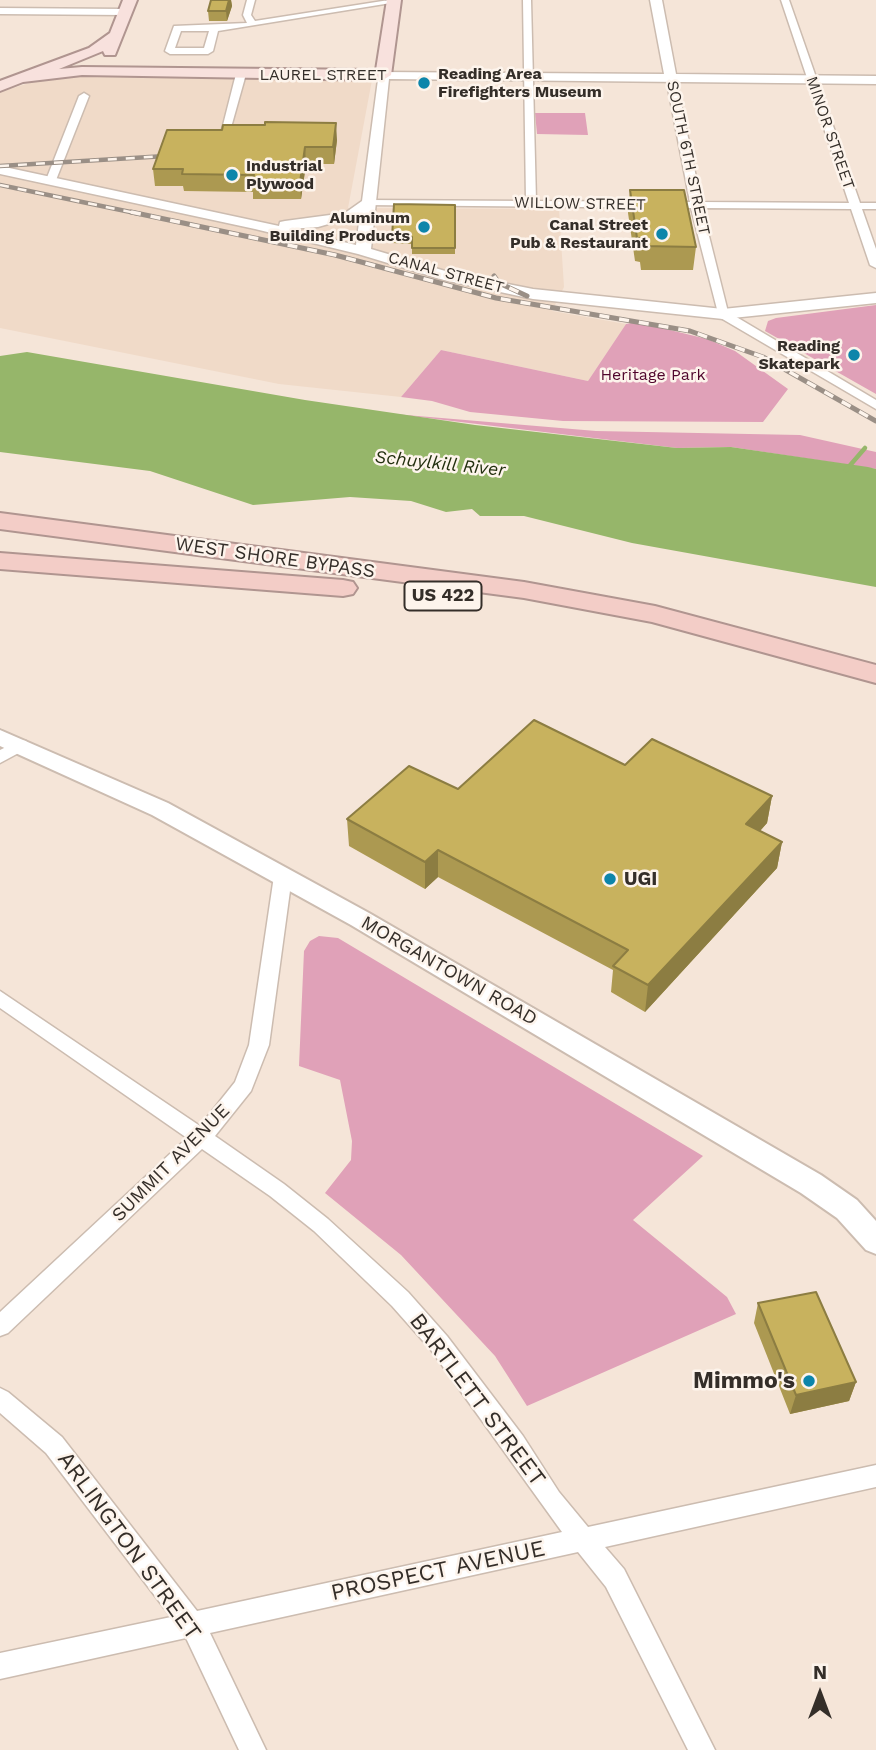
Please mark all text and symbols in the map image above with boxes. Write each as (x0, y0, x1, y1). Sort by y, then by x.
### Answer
place label: Reading Area Firefighters Museum (438, 64, 602, 102)
street label: LAUREL STREET (259, 65, 387, 85)
street label: MINOR STREET (802, 74, 858, 192)
marker: Reading Area Firefighters Museum (416, 75, 432, 91)
street label: SOUTH 6TH STREET (662, 79, 714, 237)
place label: Industrial Plywood (246, 156, 322, 194)
marker: Industrial Plywood (224, 167, 240, 183)
street label: WILLOW STREET (514, 193, 646, 215)
place label: Aluminum Building Products (270, 208, 410, 246)
place label: Canal Street Pub & Restaurant (510, 215, 648, 253)
marker: Aluminum Building Products (416, 219, 432, 235)
marker: Canal Street Pub & Restaurant (654, 226, 670, 242)
street label: CANAL STREET (386, 248, 506, 298)
place label: Reading Skatepark (759, 336, 840, 374)
marker: Reading Skatepark (846, 347, 862, 363)
park label: Heritage Park (600, 365, 706, 385)
water label: Schuylkill River (374, 446, 506, 482)
street label: WEST SHORE BYPASS (174, 533, 376, 583)
road number: US 422 (404, 582, 481, 610)
place label: UGI (624, 868, 657, 890)
marker: UGI (602, 871, 618, 887)
street label: MORGANTOWN ROAD (357, 911, 541, 1031)
street label: SUMMIT AVENUE (107, 1099, 235, 1227)
street label: BARTLETT STREET (403, 1308, 551, 1492)
place label: Mimmo's (693, 1367, 795, 1395)
marker: Mimmo's (801, 1373, 817, 1389)
street label: ARLINGTON STREET (51, 1446, 207, 1646)
street label: PROSPECT AVENUE (328, 1535, 548, 1607)
north arrow (785, 1659, 855, 1729)
text: N (813, 1661, 827, 1684)

